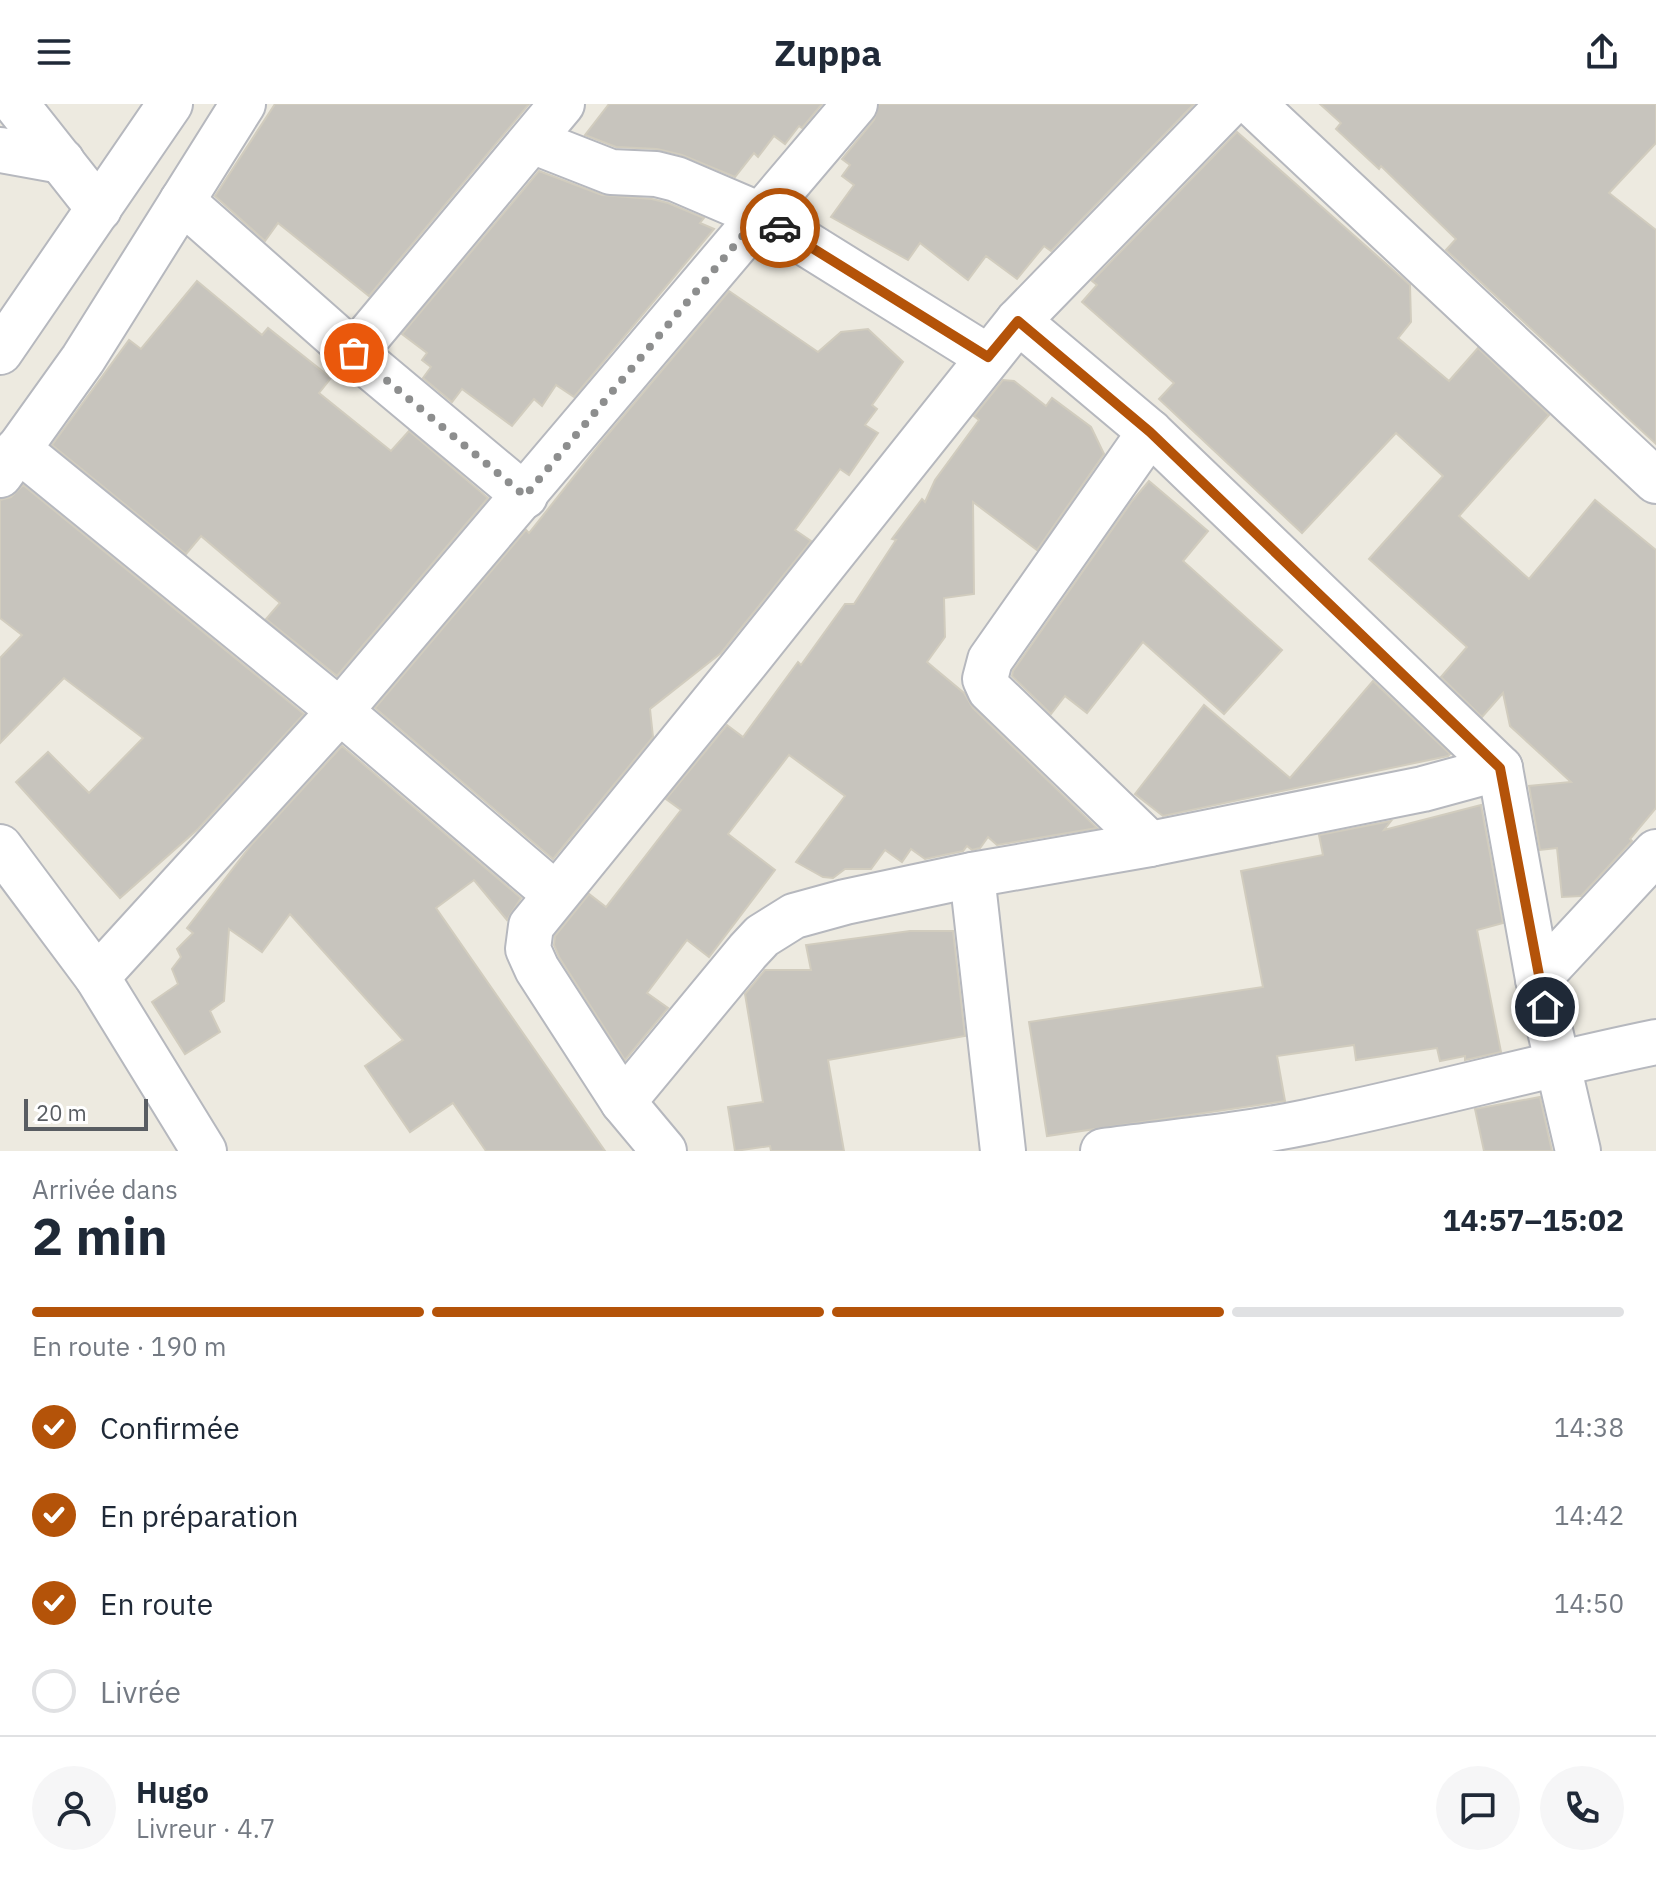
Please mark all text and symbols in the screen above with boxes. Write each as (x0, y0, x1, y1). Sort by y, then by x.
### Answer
text: Zuppa (774, 29, 882, 76)
icon: menu (32, 30, 76, 74)
icon: share (1580, 30, 1624, 74)
courier (740, 188, 820, 268)
icon: car (758, 206, 802, 250)
pin (320, 319, 388, 387)
icon: bag (332, 331, 376, 375)
pin (1511, 973, 1579, 1041)
icon: home (1523, 985, 1567, 1029)
scale bar (24, 1095, 148, 1131)
text: 20 m (36, 1098, 87, 1127)
text: Arrivée dans (32, 1172, 178, 1206)
text: 14:57–15:02 (1443, 1200, 1624, 1239)
text: 2 min (32, 1202, 168, 1269)
text: En route · 190 m (32, 1329, 226, 1363)
icon: check (32, 1405, 76, 1449)
text: Confirmée (100, 1408, 240, 1447)
text: 14:38 (1554, 1410, 1624, 1444)
icon: check (32, 1493, 76, 1537)
text: En préparation (100, 1496, 299, 1535)
text: 14:42 (1554, 1498, 1624, 1532)
icon: check (32, 1581, 76, 1625)
text: En route (100, 1584, 213, 1623)
text: 14:50 (1554, 1586, 1624, 1620)
text: Livrée (100, 1672, 181, 1711)
button: person (32, 1766, 116, 1850)
button: chat (1436, 1766, 1520, 1850)
button: phone (1540, 1766, 1624, 1850)
text: Hugo (136, 1772, 209, 1811)
text: Livreur · 4.7 (136, 1811, 275, 1845)

